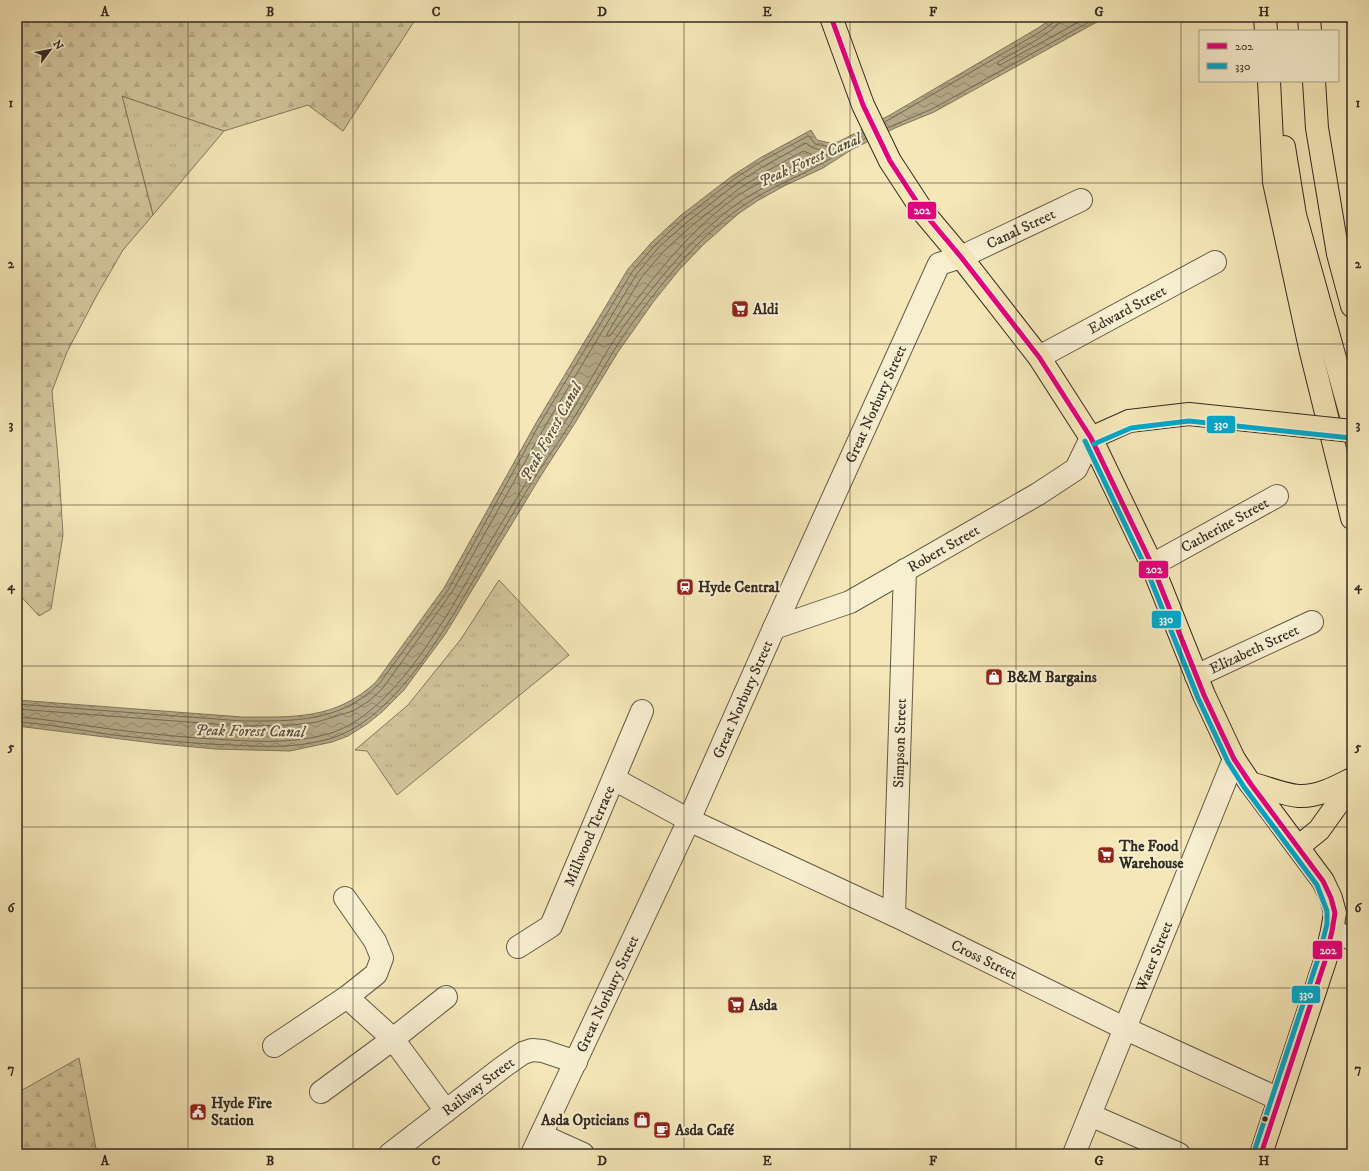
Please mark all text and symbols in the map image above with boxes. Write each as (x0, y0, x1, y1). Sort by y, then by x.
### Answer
text: A (100, 4, 110, 20)
text: B (266, 4, 274, 20)
text: C (432, 4, 441, 20)
text: D (597, 4, 607, 20)
text: E (762, 4, 772, 20)
text: F (929, 4, 938, 20)
text: G (1094, 4, 1104, 20)
text: H (1259, 4, 1270, 20)
north arrow (30, 30, 70, 70)
legend (1199, 30, 1339, 82)
text: N (49, 38, 66, 53)
text: 202 (1235, 39, 1253, 54)
text: 330 (1235, 59, 1250, 74)
text: 1 (9, 95, 14, 111)
text: 1 (1356, 95, 1361, 111)
water label: Peak Forest Canal (756, 128, 866, 192)
line badge: 202 (907, 201, 937, 220)
text: 202 (914, 204, 931, 218)
street label: Canal Street (983, 204, 1058, 253)
text: 2 (8, 256, 15, 272)
text: 2 (1355, 256, 1362, 272)
street label: Edward Street (1085, 281, 1169, 338)
supermarket icon: Aldi (730, 299, 750, 319)
place label: Aldi (752, 300, 779, 319)
street label: Great Norbury Street (841, 342, 911, 466)
water label: Peak Forest Canal (516, 377, 587, 485)
line badge: 330 (1206, 415, 1236, 434)
text: 3 (9, 417, 14, 433)
text: 3 (1356, 417, 1361, 433)
text: 330 (1214, 418, 1228, 432)
street label: Catherine Street (1177, 493, 1272, 557)
street label: Robert Street (904, 520, 983, 576)
line badge: 202 (1138, 560, 1169, 579)
text: 202 (1146, 563, 1163, 577)
station icon: Hyde Central (675, 577, 695, 597)
text: 4 (6, 578, 15, 595)
place label: Hyde Central (698, 578, 780, 597)
text: 4 (1353, 578, 1362, 595)
line badge: 330 (1151, 610, 1182, 629)
text: 330 (1159, 613, 1173, 627)
street label: Elizabeth Street (1206, 620, 1302, 678)
street label: Great Norbury Street (708, 637, 777, 761)
shop icon: B&M Bargains (984, 667, 1004, 687)
place label: B&M Bargains (1007, 668, 1097, 687)
street label: Simpson Street (889, 698, 910, 788)
water label: Peak Forest Canal (195, 720, 307, 742)
text: 5 (7, 739, 15, 755)
text: 5 (1354, 739, 1362, 755)
street label: Millwood Terrace (559, 783, 619, 889)
place label: The Food Warehouse (1118, 837, 1184, 873)
supermarket icon: The Food Warehouse (1096, 845, 1116, 865)
text: 6 (8, 900, 16, 916)
text: 6 (1355, 900, 1363, 916)
street label: Water Street (1131, 918, 1177, 996)
street label: Great Norbury Street (572, 932, 643, 1055)
street label: Cross Street (948, 935, 1021, 984)
line badge: 202 (1312, 940, 1343, 960)
text: 202 (1320, 944, 1337, 958)
line badge: 330 (1291, 985, 1321, 1004)
text: 330 (1299, 988, 1313, 1002)
supermarket icon: Asda (726, 995, 746, 1015)
place label: Asda (748, 996, 778, 1015)
street label: Railway Street (438, 1052, 518, 1120)
text: 7 (8, 1061, 15, 1077)
text: 7 (1355, 1061, 1362, 1077)
place label: Hyde Fire Station (211, 1094, 273, 1130)
public building icon: Hyde Fire Station (188, 1102, 208, 1122)
shop icon: Asda Opticians (632, 1110, 652, 1130)
place label: Asda Opticians (540, 1111, 629, 1130)
unlabelled marker (1260, 1114, 1270, 1124)
cafe icon: Asda Café (652, 1120, 672, 1140)
place label: Asda Café (674, 1121, 735, 1140)
text: A (100, 1153, 110, 1169)
text: B (266, 1153, 274, 1169)
text: C (432, 1153, 441, 1169)
text: D (597, 1153, 607, 1169)
text: E (762, 1153, 772, 1169)
text: F (929, 1153, 938, 1169)
text: G (1094, 1153, 1104, 1169)
text: H (1259, 1153, 1270, 1169)

